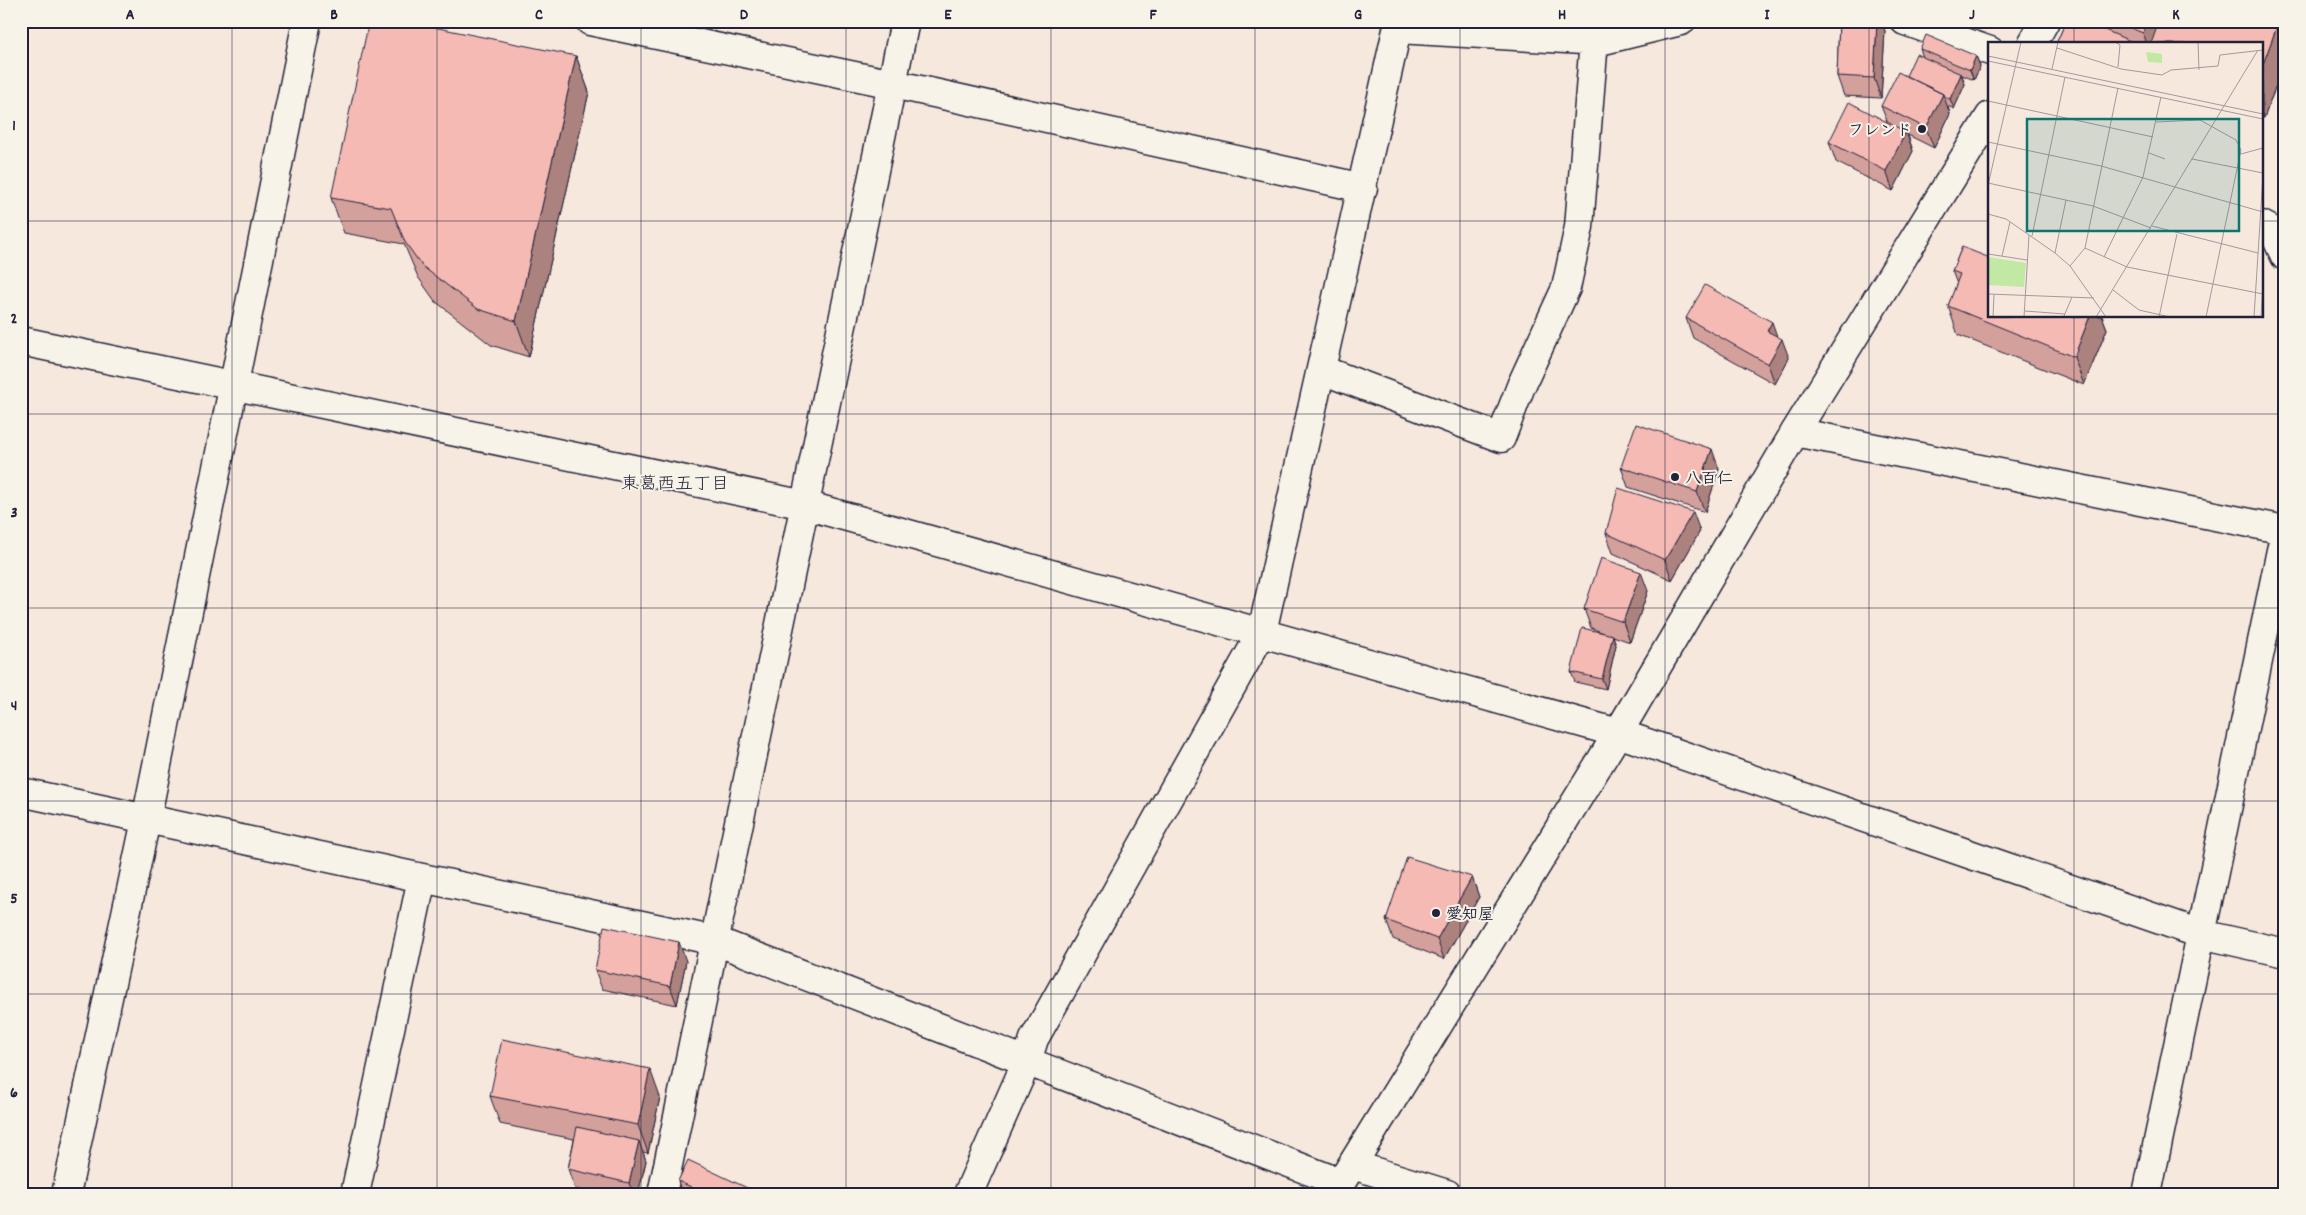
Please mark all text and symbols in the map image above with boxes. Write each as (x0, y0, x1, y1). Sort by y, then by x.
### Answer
text: A (126, 4, 135, 27)
text: B (330, 4, 338, 27)
text: C (535, 4, 543, 27)
text: D (740, 4, 749, 27)
text: E (944, 4, 952, 27)
text: F (1149, 4, 1157, 27)
text: G (1354, 4, 1362, 27)
text: H (1558, 4, 1566, 27)
text: I (1765, 4, 1771, 27)
text: J (1969, 4, 1975, 27)
text: K (2172, 4, 2180, 27)
inset map (1988, 42, 2264, 318)
text: 1 (12, 115, 16, 138)
place label: フレンド (1848, 120, 1912, 143)
marker: フレンド (1916, 123, 1928, 135)
text: 2 (11, 308, 18, 331)
place label: 八百仁 (1685, 468, 1733, 491)
marker: 八百仁 (1669, 471, 1681, 483)
district label: 東葛西五丁目 (621, 473, 729, 498)
text: 3 (10, 502, 18, 525)
text: 4 (11, 695, 17, 718)
text: 5 (10, 888, 18, 911)
place label: 愛知屋 (1446, 904, 1494, 927)
marker: 愛知屋 (1430, 907, 1442, 919)
text: 6 (10, 1082, 18, 1105)

